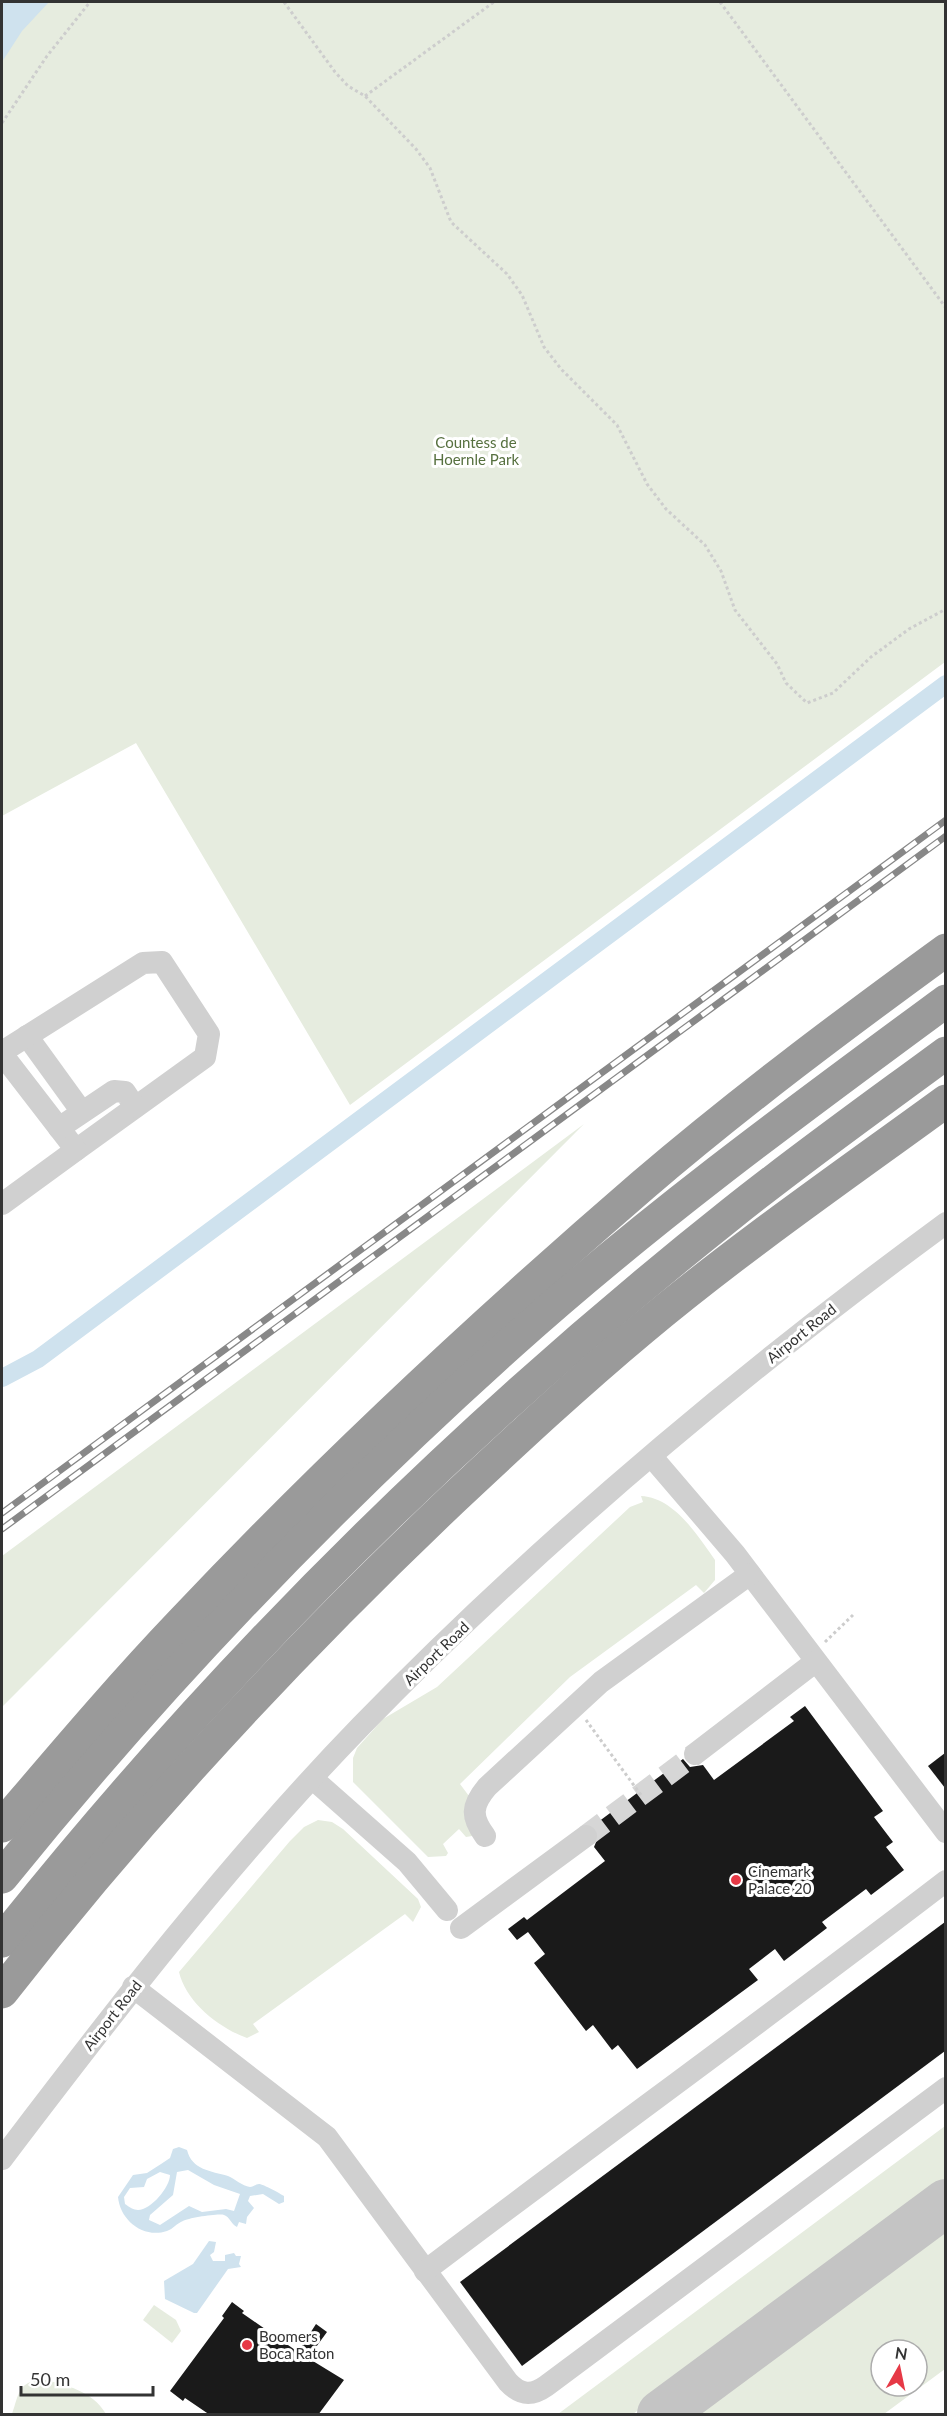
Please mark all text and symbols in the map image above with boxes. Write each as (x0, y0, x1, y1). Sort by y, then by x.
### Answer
park label: Countess de Hoernle Park (433, 433, 519, 468)
street label: Airport Road (763, 1300, 839, 1366)
street label: Airport Road (400, 1617, 472, 1689)
place label: Cinemark Palace 20 (748, 1862, 812, 1897)
marker: Cinemark Palace 20 (729, 1873, 743, 1887)
street label: Airport Road (79, 1976, 145, 2054)
place label: Boomers Boca Raton (259, 2327, 334, 2362)
marker: Boomers Boca Raton (240, 2338, 254, 2352)
north arrow (869, 2338, 929, 2398)
text: N (894, 2342, 909, 2363)
scale bar (21, 2359, 153, 2397)
text: 50 m (30, 2368, 70, 2390)

